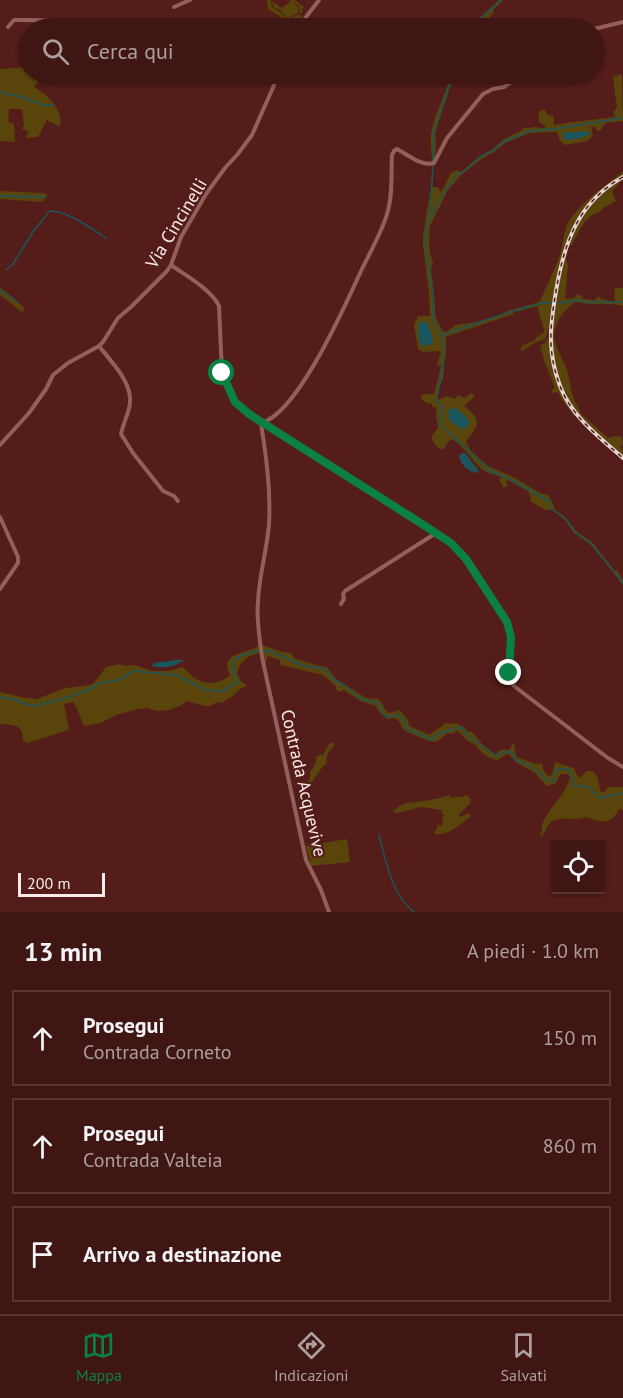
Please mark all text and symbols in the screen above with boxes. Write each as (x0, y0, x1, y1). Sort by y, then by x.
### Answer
search box (18, 18, 605, 84)
icon: search (39, 35, 72, 68)
text: Cerca qui (87, 37, 174, 65)
street label: Via Cincinelli (140, 174, 212, 273)
route start (208, 359, 234, 385)
route end (495, 659, 521, 685)
street label: Contrada Acquevive (276, 707, 332, 859)
map controls (551, 840, 605, 894)
button: locate (551, 840, 605, 894)
scale bar (18, 870, 105, 898)
text: 200 m (27, 873, 70, 893)
text: 13 min (24, 935, 102, 968)
text: A piedi · 1.0 km (467, 938, 599, 964)
text: Prosegui (83, 1011, 164, 1039)
icon: ahead (26, 1022, 59, 1055)
text: 150 m (543, 1025, 597, 1051)
text: Contrada Corneto (83, 1039, 232, 1065)
text: Prosegui (83, 1119, 164, 1147)
icon: ahead (26, 1130, 59, 1163)
text: 860 m (543, 1133, 597, 1159)
text: Contrada Valteia (83, 1147, 222, 1173)
icon: arrive (26, 1238, 59, 1271)
text: Arrivo a destinazione (83, 1240, 282, 1268)
tab: Mappa (76, 1329, 122, 1385)
tab: Indicazioni (274, 1329, 348, 1385)
tab: Salvati (500, 1329, 547, 1385)

